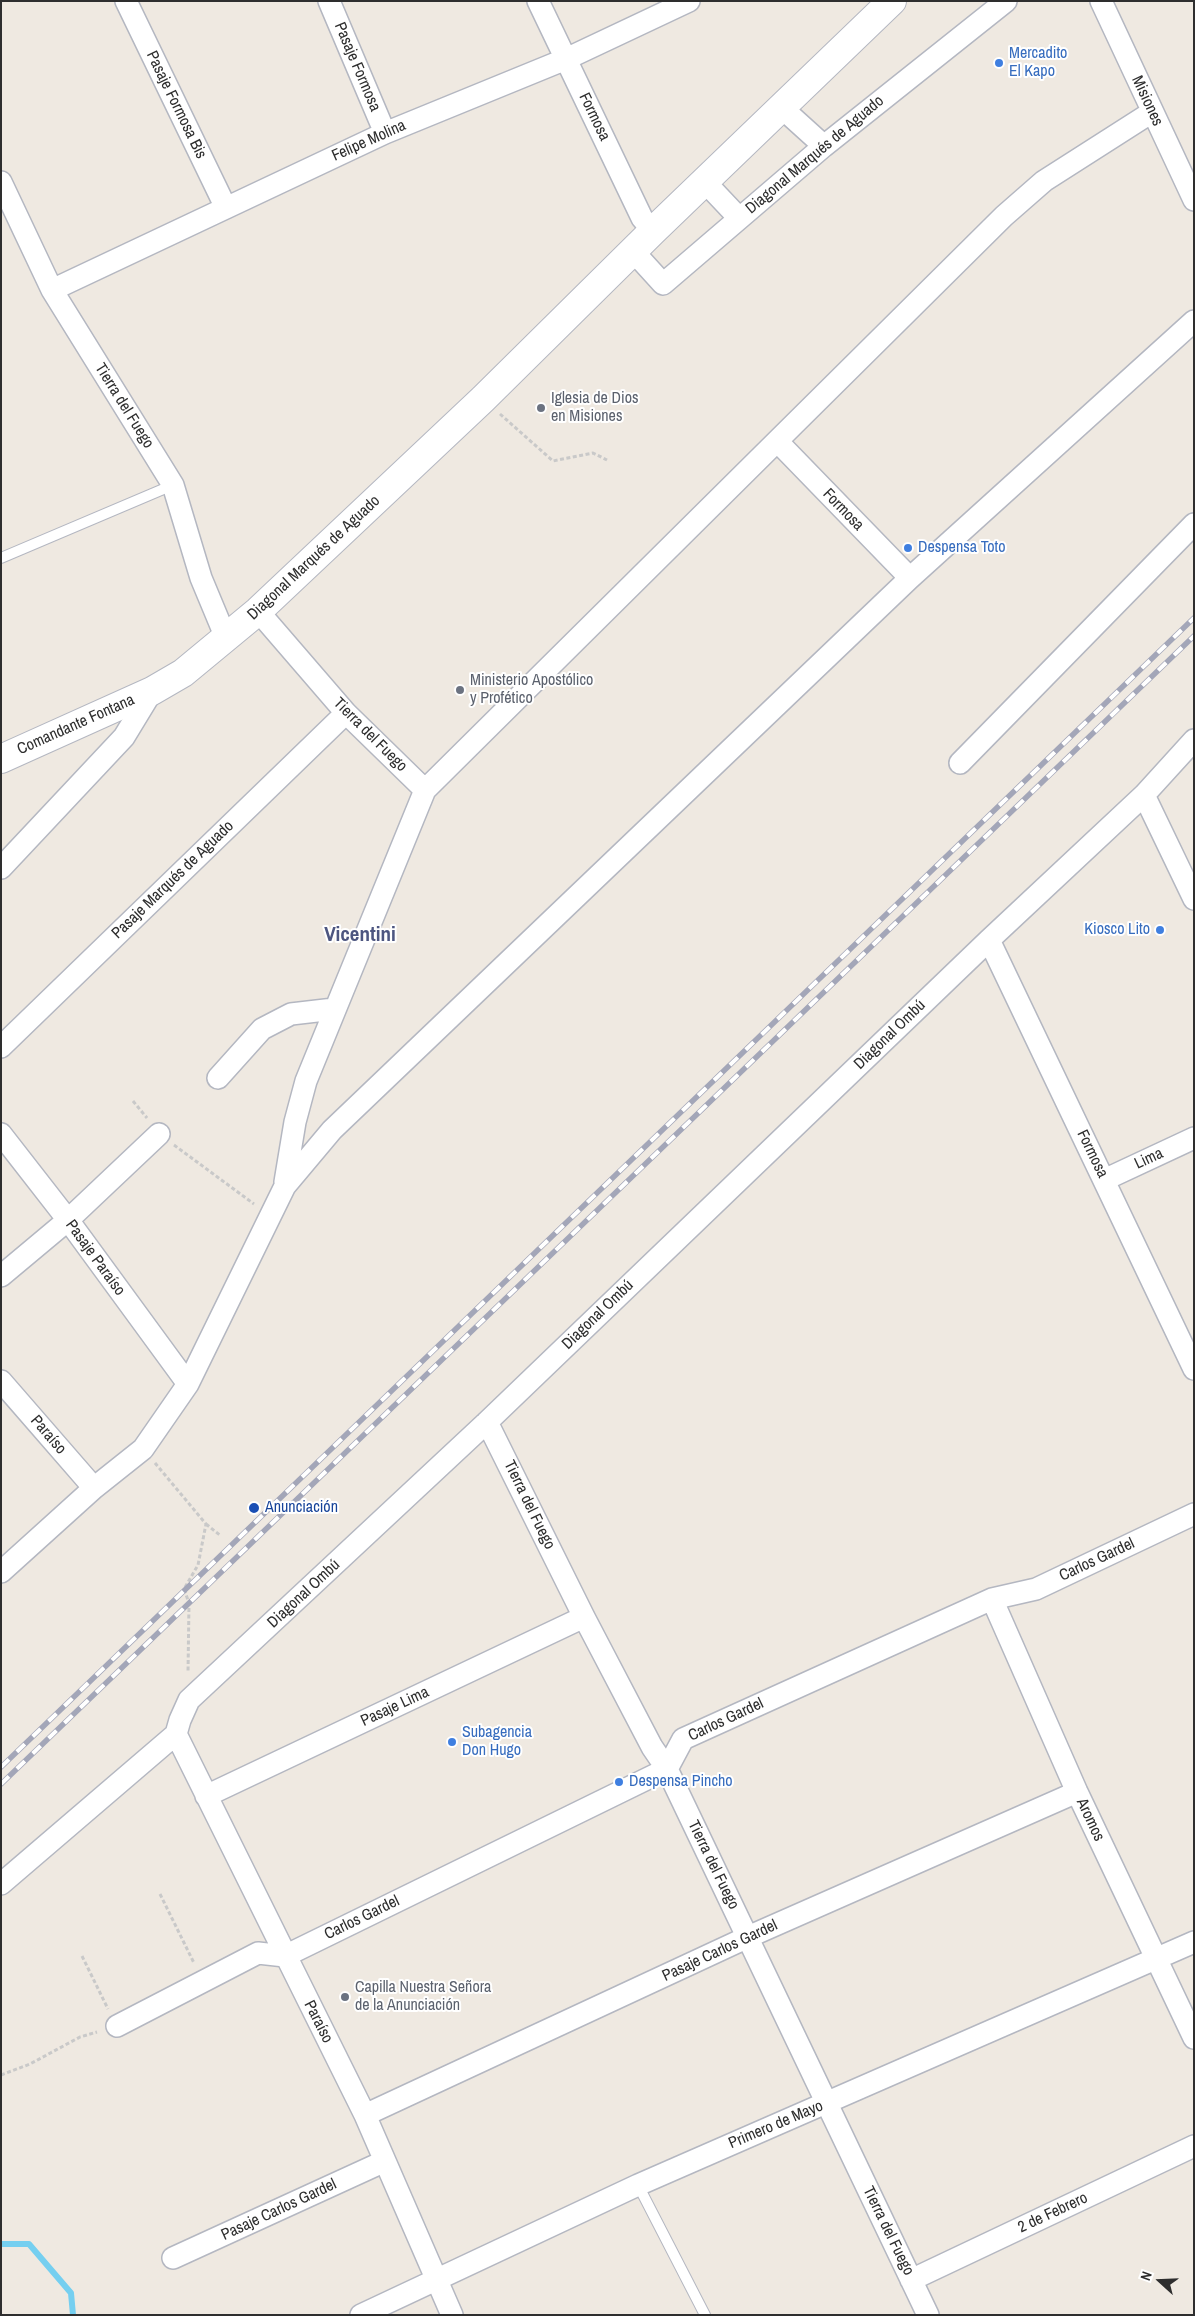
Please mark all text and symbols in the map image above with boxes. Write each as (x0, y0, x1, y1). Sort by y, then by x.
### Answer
street label: Pasaje Formosa (330, 20, 384, 114)
place label: Mercadito El Kapo (1009, 44, 1067, 82)
street label: Pasaje Formosa Bis (142, 48, 210, 162)
marker: Mercadito El Kapo (993, 57, 1005, 69)
street label: Misiones (1127, 73, 1167, 129)
street label: Formosa (574, 90, 614, 144)
street label: Diagonal Marqués de Aguado (742, 92, 888, 218)
street label: Felipe Molina (329, 116, 409, 166)
street label: Tierra del Fuego (90, 360, 158, 452)
place label: Iglesia de Dios en Misiones (551, 389, 639, 427)
marker: Iglesia de Dios en Misiones (535, 402, 547, 414)
street label: Formosa (818, 485, 868, 535)
street label: Diagonal Marqués de Aguado (244, 492, 384, 624)
place label: Despensa Toto (918, 538, 1006, 558)
marker: Despensa Toto (902, 542, 914, 554)
place label: Ministerio Apostólico y Profético (470, 671, 593, 709)
marker: Ministerio Apostólico y Profético (454, 684, 466, 696)
street label: Comandante Fontana (14, 691, 138, 759)
street label: Tierra del Fuego (329, 694, 411, 776)
street label: Pasaje Marqués de Aguado (108, 817, 238, 943)
place label: Kiosco Lito (1084, 920, 1150, 940)
district label: Vicentini (324, 922, 396, 948)
marker: Kiosco Lito (1154, 924, 1166, 936)
street label: Diagonal Ombú (850, 996, 930, 1074)
street label: Formosa (1072, 1127, 1112, 1181)
street label: Lima (1132, 1144, 1166, 1174)
street label: Pasaje Paraíso (61, 1216, 129, 1300)
street label: Diagonal Ombú (558, 1276, 638, 1354)
street label: Paraíso (26, 1412, 70, 1458)
street label: Tierra del Fuego (499, 1457, 559, 1553)
place label: Anunciación (265, 1498, 338, 1518)
marker: Anunciación (247, 1501, 261, 1515)
street label: Carlos Gardel (1056, 1534, 1138, 1586)
street label: Diagonal Ombú (264, 1556, 344, 1632)
street label: Pasaje Lima (358, 1683, 432, 1731)
street label: Carlos Gardel (685, 1694, 767, 1746)
place label: Subagencia Don Hugo (462, 1723, 532, 1761)
marker: Subagencia Don Hugo (446, 1736, 458, 1748)
place label: Despensa Pincho (629, 1772, 733, 1792)
marker: Despensa Pincho (613, 1776, 625, 1788)
street label: Aromos (1072, 1795, 1108, 1845)
street label: Tierra del Fuego (683, 1817, 743, 1913)
street label: Carlos Gardel (321, 1892, 403, 1944)
street label: Pasaje Carlos Gardel (659, 1916, 781, 1986)
place label: Capilla Nuestra Señora de la Anunciación (355, 1978, 491, 2016)
marker: Capilla Nuestra Señora de la Anunciación (339, 1991, 351, 2003)
street label: Paraíso (299, 1997, 337, 2047)
street label: Primero de Mayo (726, 2097, 826, 2153)
street label: Pasaje Carlos Gardel (218, 2175, 340, 2245)
street label: Tierra del Fuego (858, 2183, 918, 2279)
street label: 2 de Febrero (1015, 2189, 1091, 2237)
north arrow (1135, 2256, 1185, 2306)
text: N (1136, 2269, 1156, 2283)

